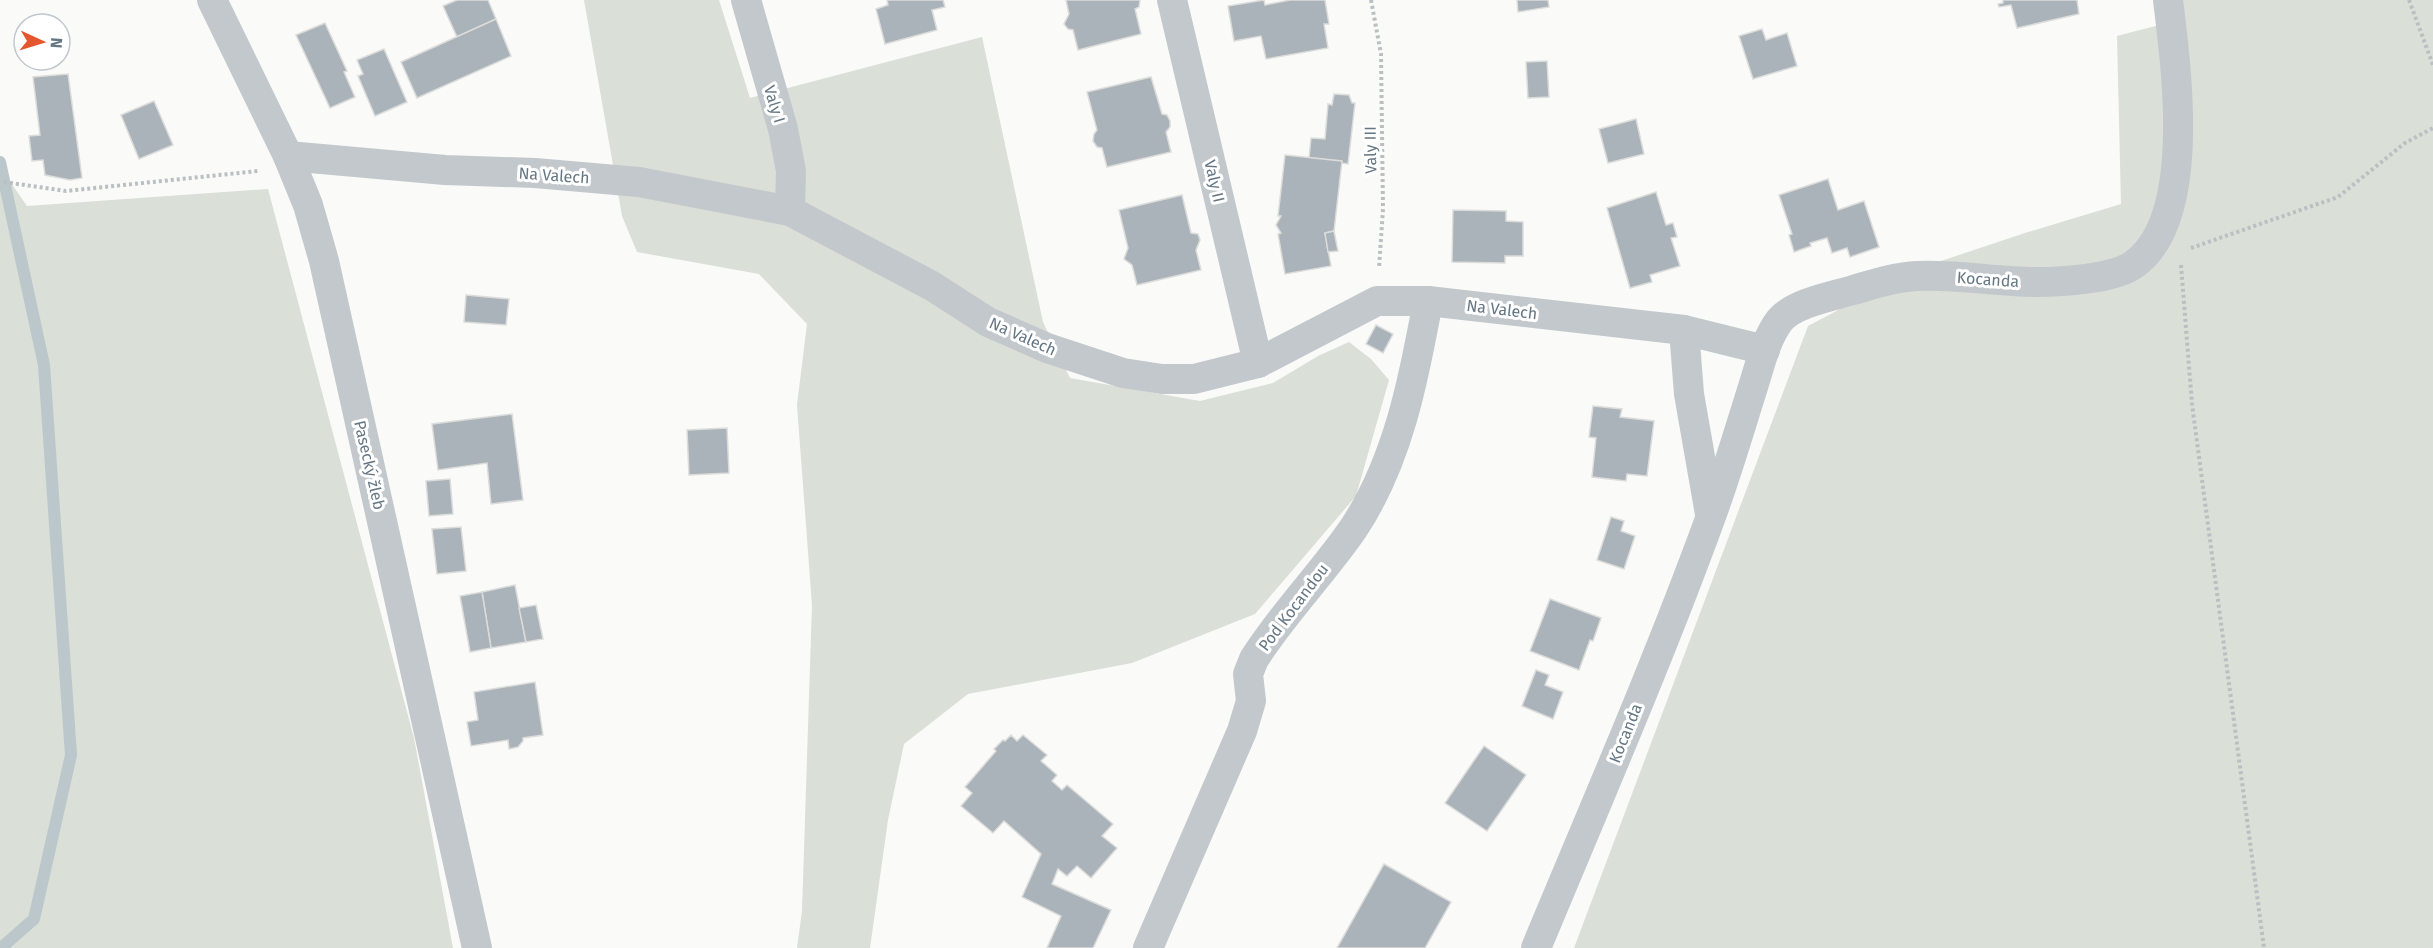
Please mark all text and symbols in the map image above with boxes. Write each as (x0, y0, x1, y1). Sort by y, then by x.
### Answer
north arrow (12, 12, 72, 72)
text: N (47, 37, 66, 49)
street label: Valy I (760, 83, 789, 125)
street label: Valy III (1361, 126, 1380, 174)
street label: Valy II (1200, 158, 1229, 204)
street label: Na Valech (518, 164, 590, 187)
street label: Kocanda (1956, 268, 2020, 291)
street label: Na Valech (1466, 296, 1538, 323)
street label: Na Valech (986, 313, 1059, 360)
street label: Pasecký žleb (350, 419, 389, 512)
street label: Pod Kocandou (1254, 560, 1332, 655)
street label: Kocanda (1605, 701, 1646, 766)

